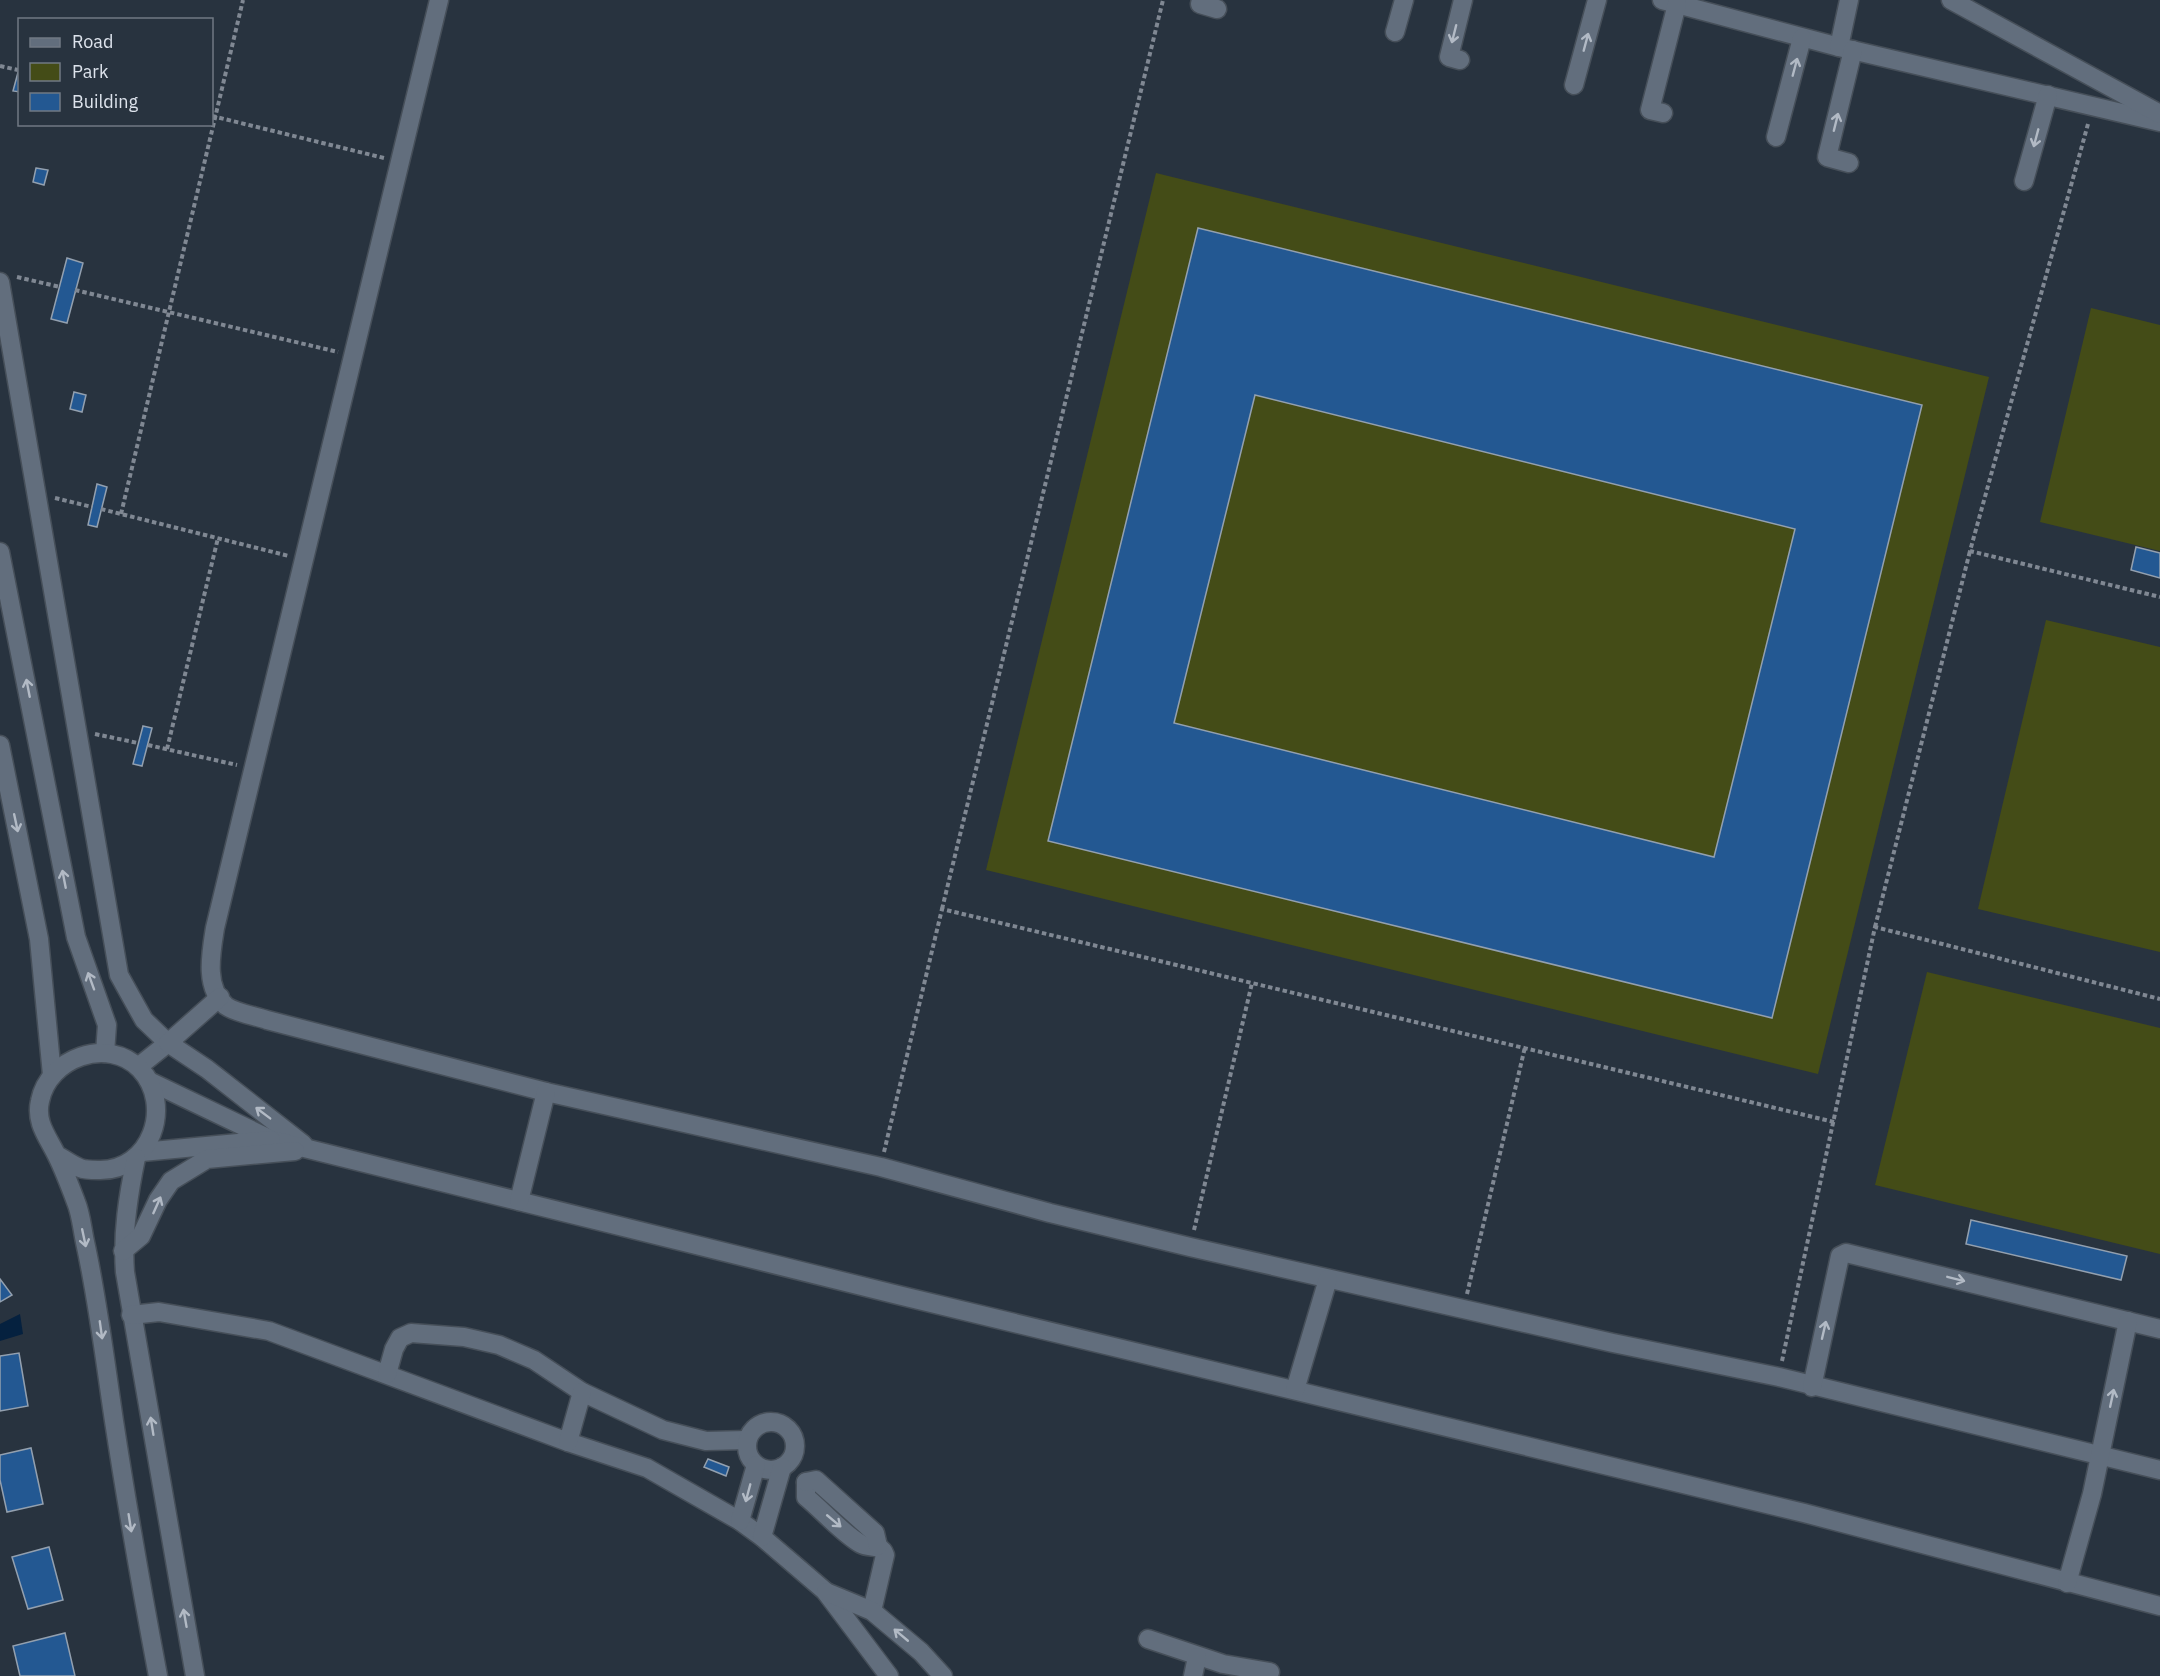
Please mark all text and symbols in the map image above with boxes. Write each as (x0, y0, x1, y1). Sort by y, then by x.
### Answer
legend (18, 18, 213, 126)
one-way arrow (1448, 25, 1460, 44)
text: Road (72, 30, 113, 53)
one-way arrow (1580, 33, 1592, 52)
one-way arrow (1789, 58, 1801, 77)
text: Park (72, 60, 109, 83)
text: Building (72, 90, 139, 113)
one-way arrow (1830, 113, 1842, 132)
one-way arrow (2029, 128, 2041, 147)
one-way arrow (22, 679, 33, 698)
one-way arrow (11, 813, 22, 833)
one-way arrow (58, 870, 69, 890)
one-way arrow (85, 972, 96, 991)
one-way arrow (256, 1106, 272, 1119)
one-way arrow (151, 1196, 163, 1214)
one-way arrow (79, 1228, 91, 1247)
one-way arrow (1946, 1274, 1965, 1286)
one-way arrow (95, 1320, 106, 1339)
one-way arrow (1819, 1320, 1830, 1340)
one-way arrow (2106, 1389, 2118, 1408)
one-way arrow (147, 1417, 158, 1436)
one-way arrow (742, 1483, 753, 1502)
one-way arrow (125, 1512, 136, 1532)
one-way arrow (826, 1514, 841, 1528)
one-way arrow (179, 1609, 190, 1629)
one-way arrow (893, 1629, 909, 1642)

